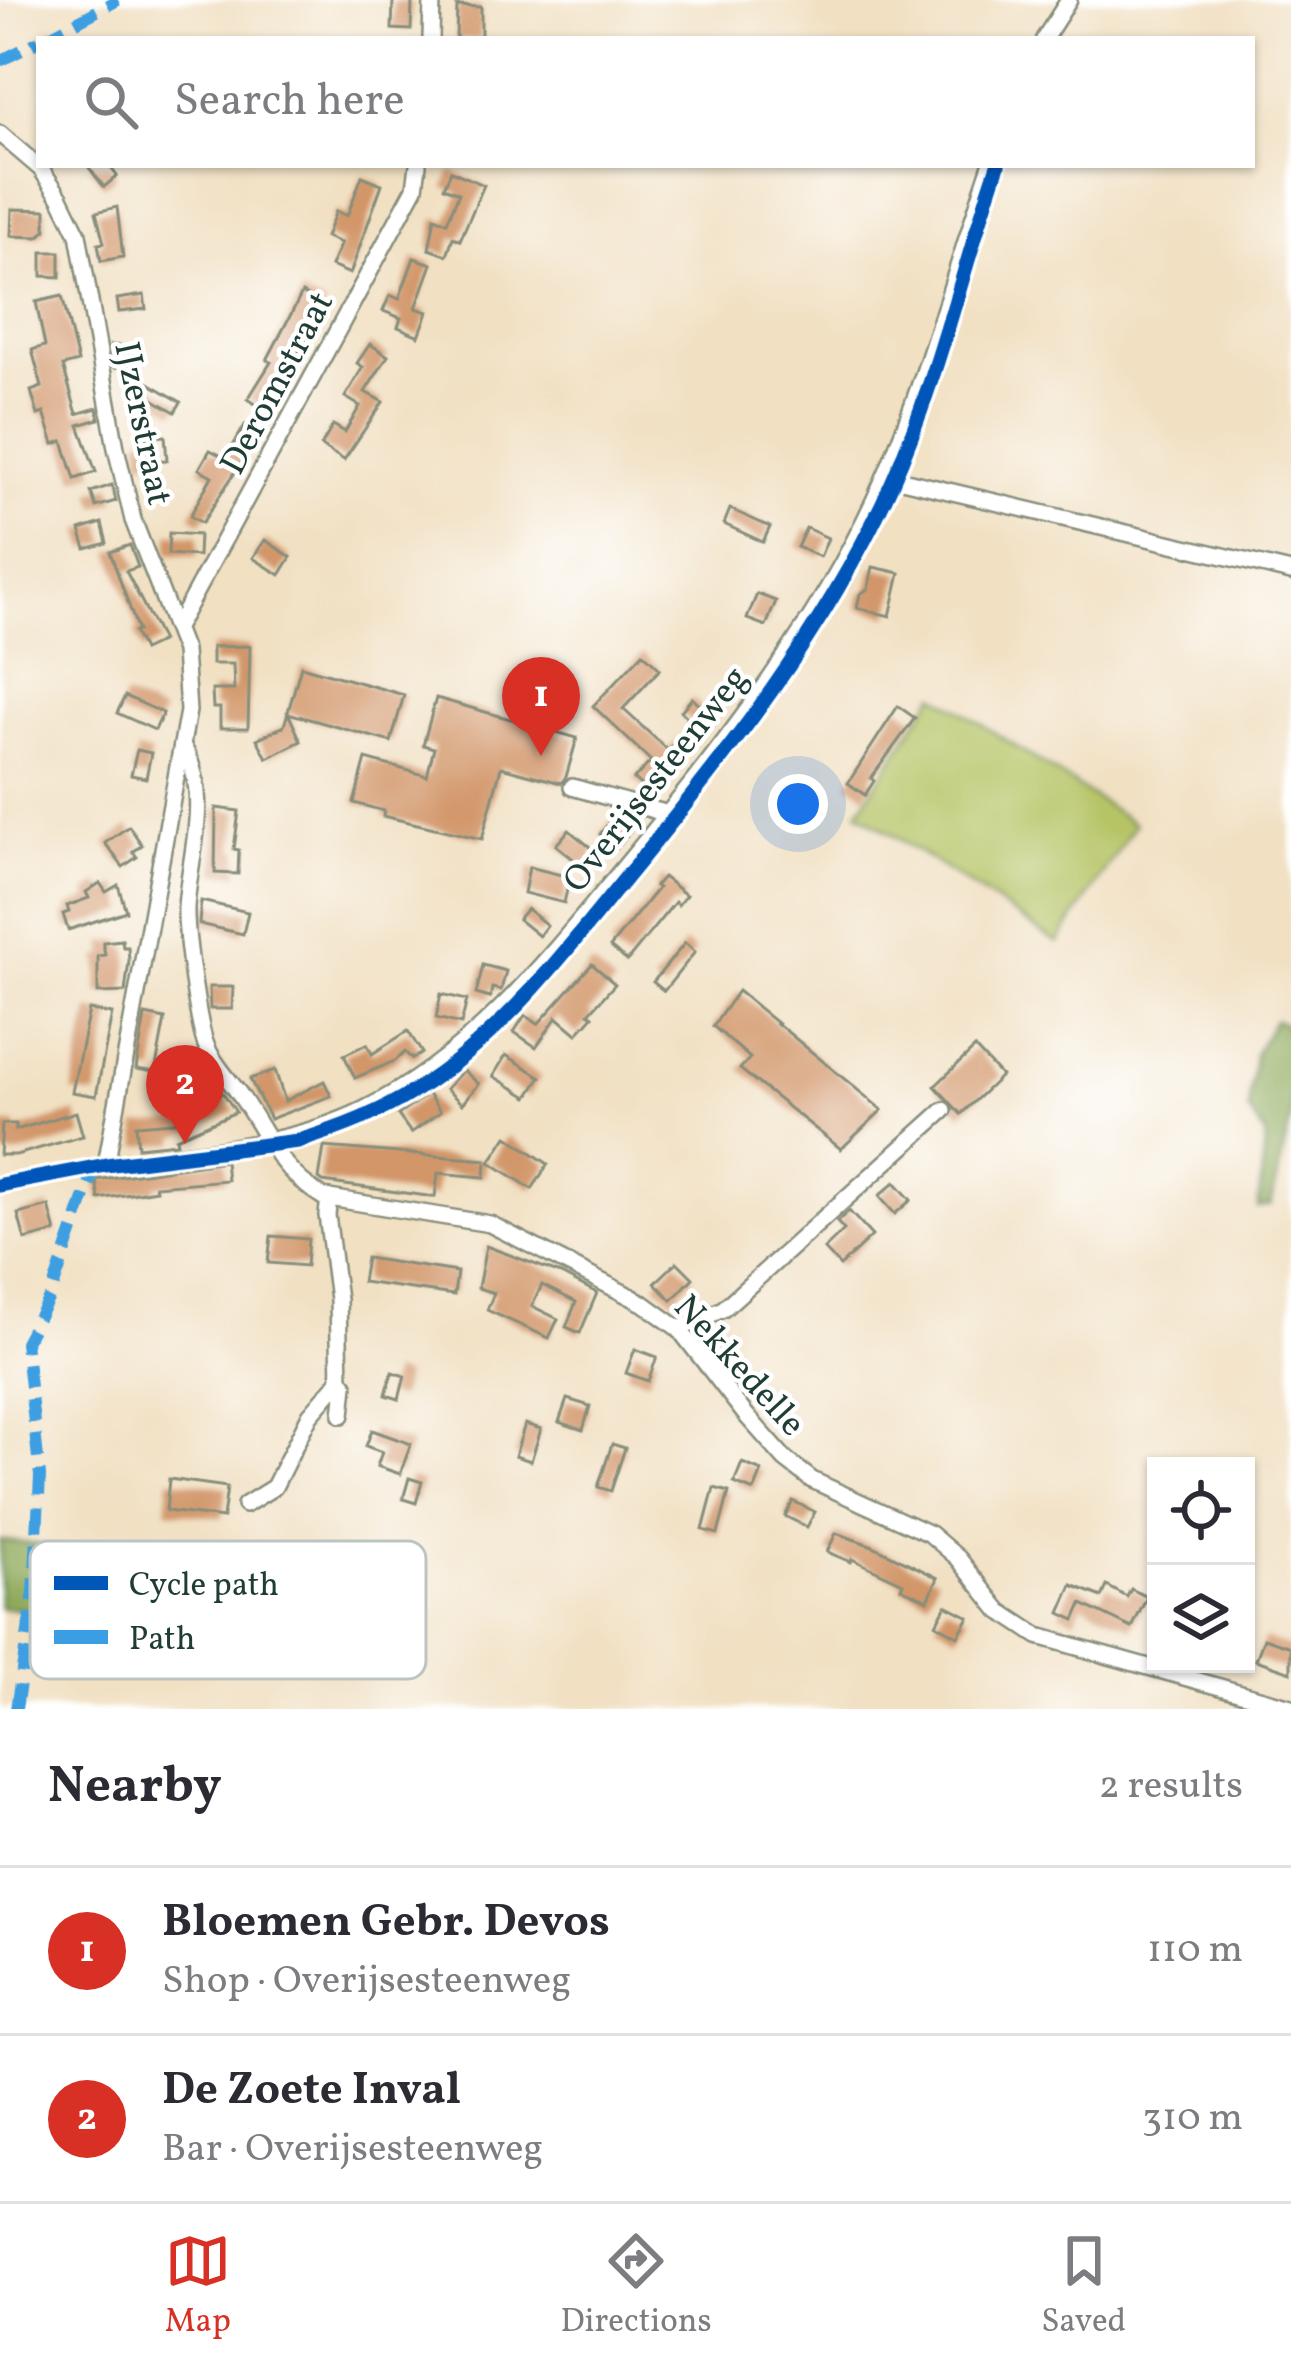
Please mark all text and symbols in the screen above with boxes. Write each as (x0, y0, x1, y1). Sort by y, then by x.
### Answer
search box (36, 36, 1255, 168)
icon: search (78, 69, 144, 135)
text: Search here (174, 71, 405, 134)
street label: Deromstraat (209, 284, 348, 484)
street label: IJzerstraat (99, 338, 183, 510)
pin: 1 (502, 657, 580, 756)
street label: Overijsesteenweg (553, 657, 762, 904)
your location (768, 774, 828, 834)
pin: 2 (146, 1045, 224, 1144)
street label: Nekkedelle (661, 1285, 815, 1449)
map controls (1147, 1457, 1255, 1673)
button: locate (1147, 1457, 1255, 1565)
legend (30, 1541, 426, 1679)
text: Cycle path (129, 1564, 279, 1610)
button: layers (1147, 1565, 1255, 1673)
text: Path (129, 1618, 195, 1664)
text: Nearby (48, 1752, 222, 1823)
text: 2 results (1099, 1760, 1243, 1814)
text: Bloemen Gebr. Devos (162, 1892, 610, 1955)
text: 1 (79, 1924, 95, 1978)
text: 110 m (1147, 1924, 1243, 1978)
text: Shop · Overijsesteenweg (162, 1955, 571, 2009)
text: De Zoete Inval (162, 2060, 461, 2123)
text: 2 (77, 2092, 97, 2146)
text: 310 m (1142, 2092, 1243, 2146)
text: Bar · Overijsesteenweg (162, 2123, 543, 2177)
tab: Map (165, 2228, 231, 2346)
tab: Directions (560, 2228, 712, 2346)
tab: Saved (1041, 2228, 1126, 2346)

